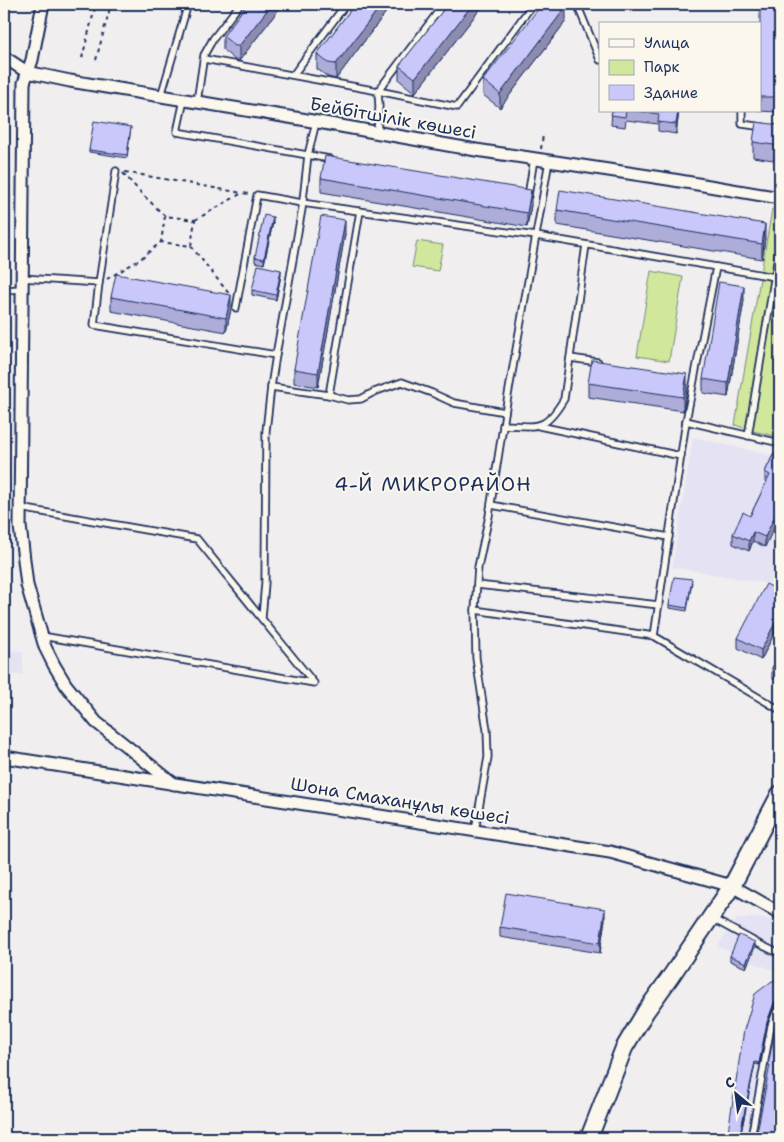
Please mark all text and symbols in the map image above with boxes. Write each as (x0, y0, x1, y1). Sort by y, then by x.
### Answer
legend (599, 22, 762, 112)
text: Улица (644, 33, 690, 53)
text: Парк (644, 57, 680, 77)
text: Здание (644, 83, 698, 103)
street label: Бейбітшілік көшесі (308, 92, 478, 144)
district label: 4-Й МИКРОРАЙОН (334, 471, 532, 497)
street label: Шона Смаханұлы көшесі (289, 772, 511, 830)
north arrow (712, 1070, 762, 1120)
text: С (722, 1073, 738, 1093)

